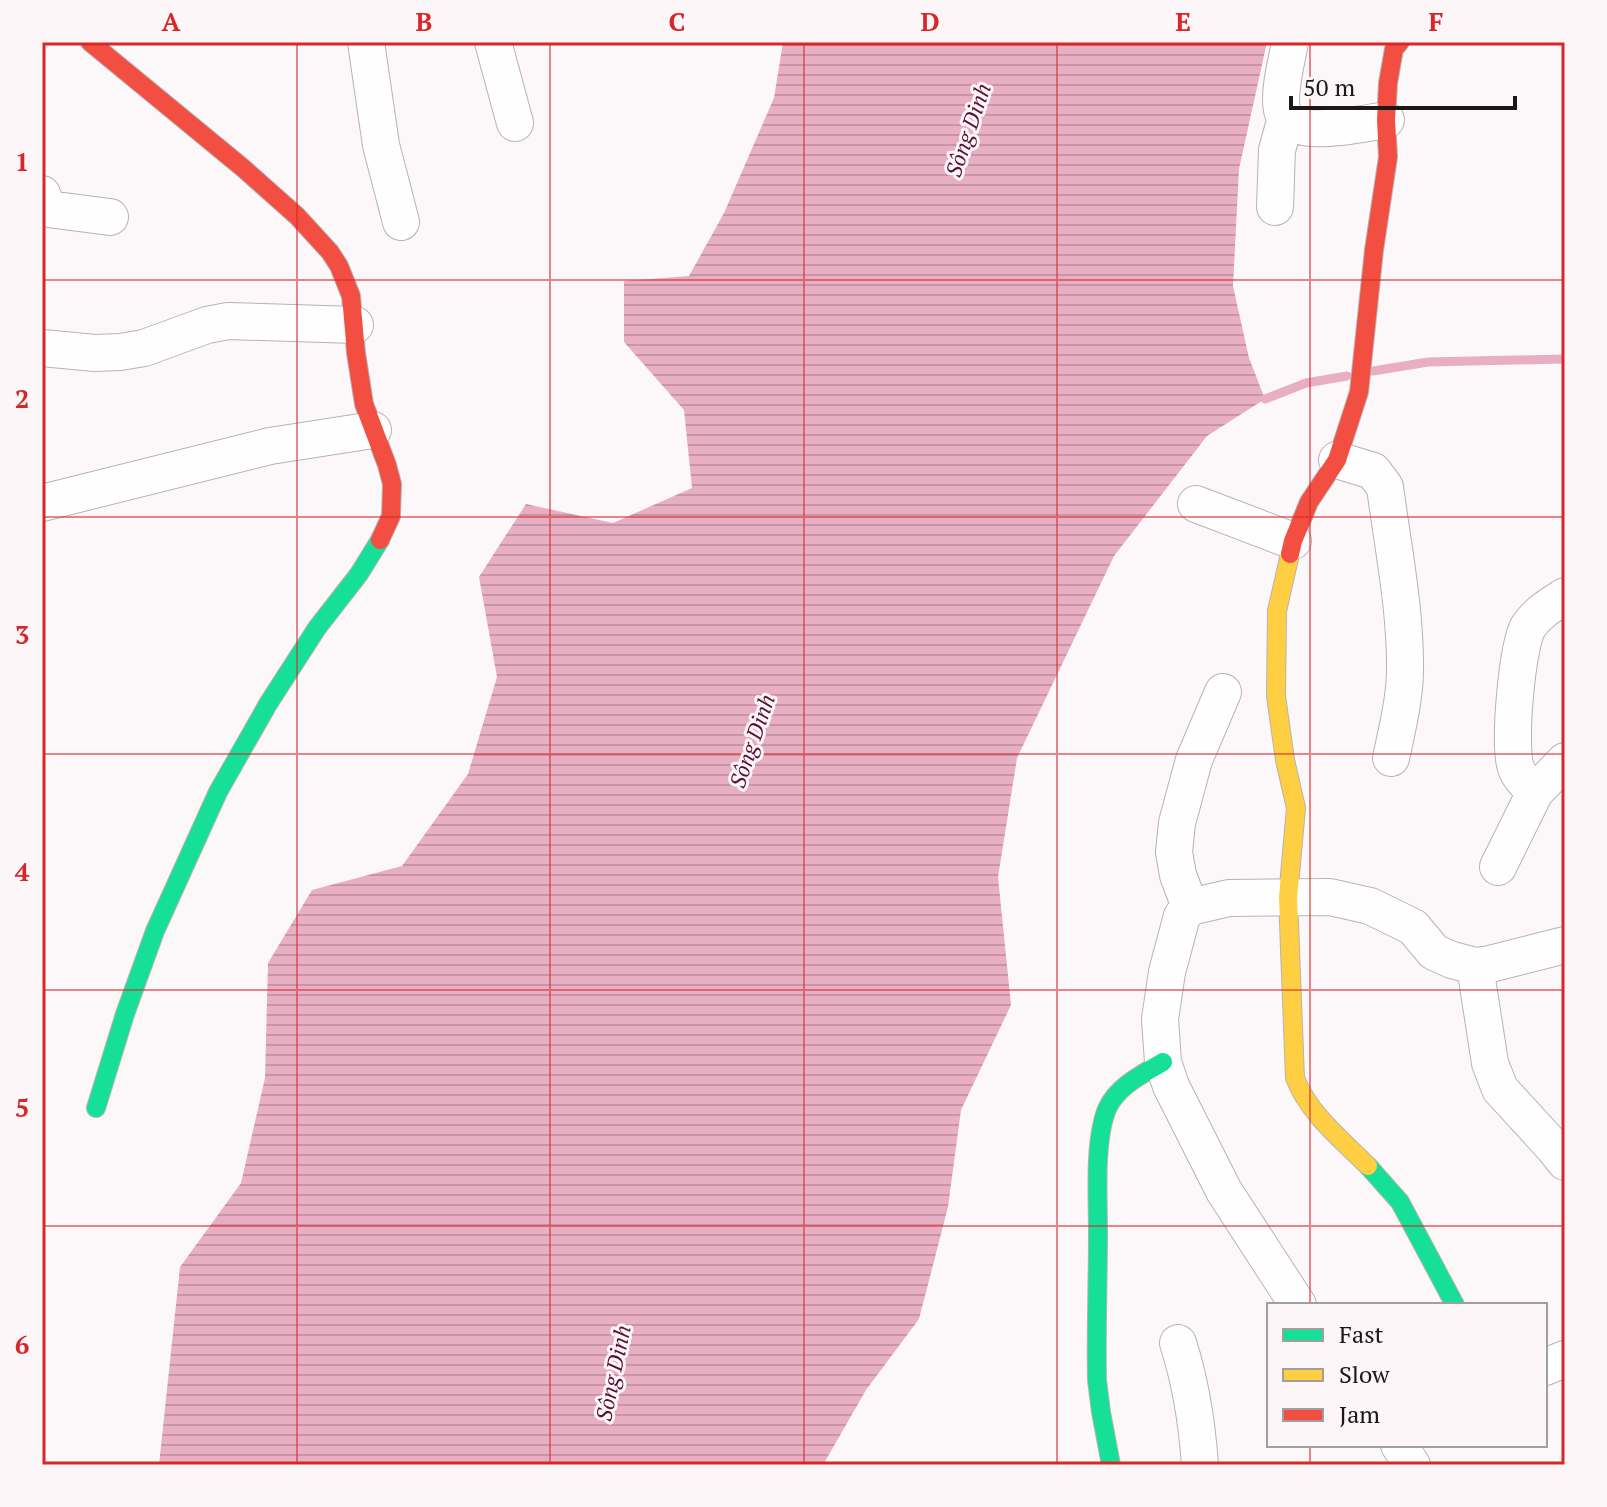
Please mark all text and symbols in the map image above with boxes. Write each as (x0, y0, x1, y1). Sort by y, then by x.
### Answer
text: A (162, 4, 181, 38)
text: B (416, 4, 432, 38)
text: C (669, 4, 685, 38)
text: D (920, 4, 940, 38)
text: E (1175, 4, 1191, 38)
text: F (1429, 4, 1444, 38)
scale bar (1291, 60, 1515, 110)
text: 50 m (1303, 71, 1355, 103)
water label: Sông Dinh (938, 79, 997, 181)
text: 1 (15, 144, 29, 178)
text: 2 (15, 381, 29, 415)
text: 3 (15, 617, 29, 651)
water label: Sông Dinh (722, 690, 781, 792)
text: 4 (15, 854, 30, 888)
text: 5 (15, 1090, 29, 1124)
legend (1267, 1303, 1547, 1447)
text: Fast (1339, 1318, 1384, 1350)
water label: Sông Dinh (588, 1322, 637, 1423)
text: 6 (15, 1327, 29, 1361)
text: Slow (1339, 1358, 1390, 1390)
text: Jam (1339, 1398, 1380, 1430)

